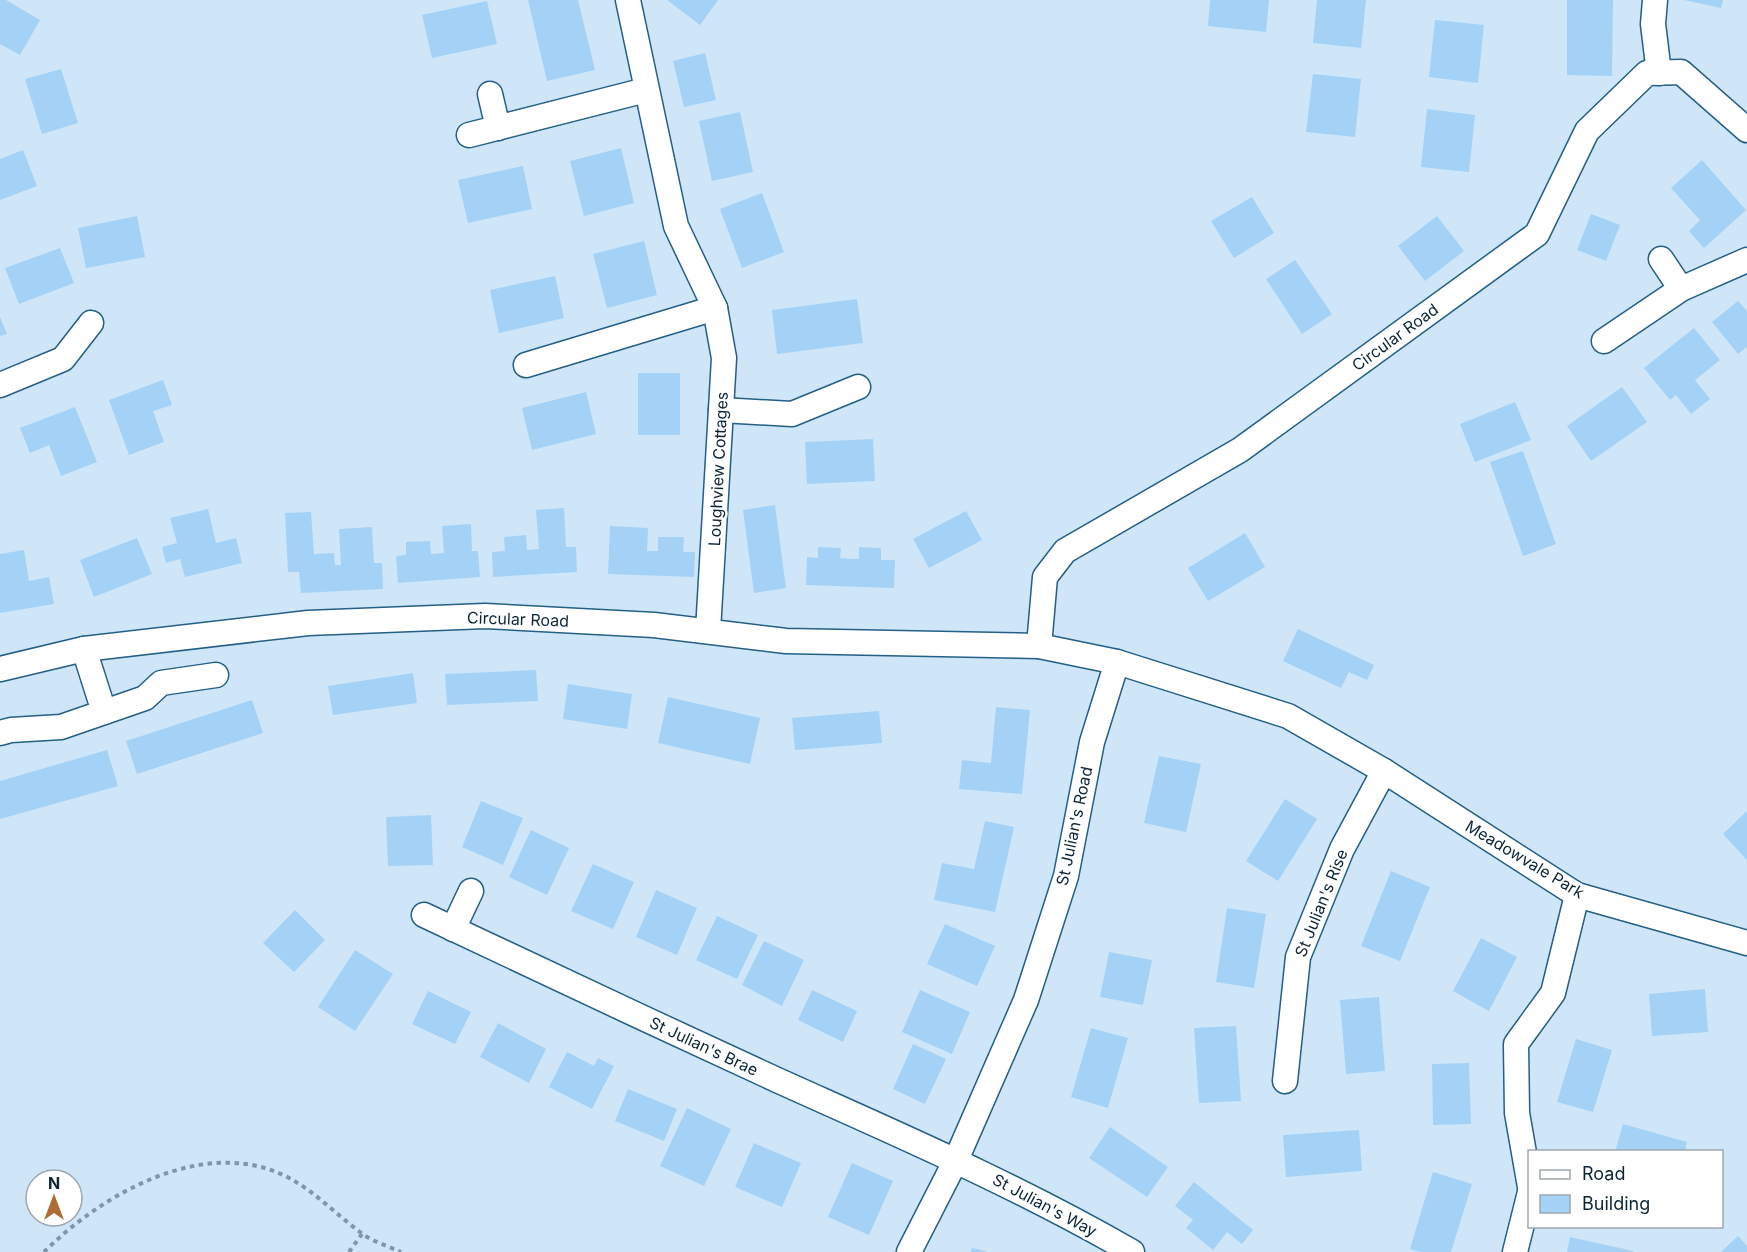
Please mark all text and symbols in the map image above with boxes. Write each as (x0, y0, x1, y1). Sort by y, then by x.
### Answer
street label: Circular Road (1348, 299, 1442, 375)
street label: Loughview Cottages (704, 391, 732, 547)
street label: Circular Road (467, 607, 569, 631)
street label: St Julian's Road (1052, 765, 1096, 887)
street label: Meadowvale Park (1462, 816, 1588, 902)
street label: St Julian's Rise (1290, 846, 1352, 960)
street label: St Julian's Brae (647, 1012, 761, 1080)
legend (1528, 1150, 1723, 1228)
text: Road (1582, 1163, 1625, 1184)
north arrow (24, 1168, 84, 1228)
street label: St Julian's Way (989, 1169, 1101, 1241)
text: N (48, 1173, 60, 1193)
text: Building (1582, 1193, 1650, 1214)

